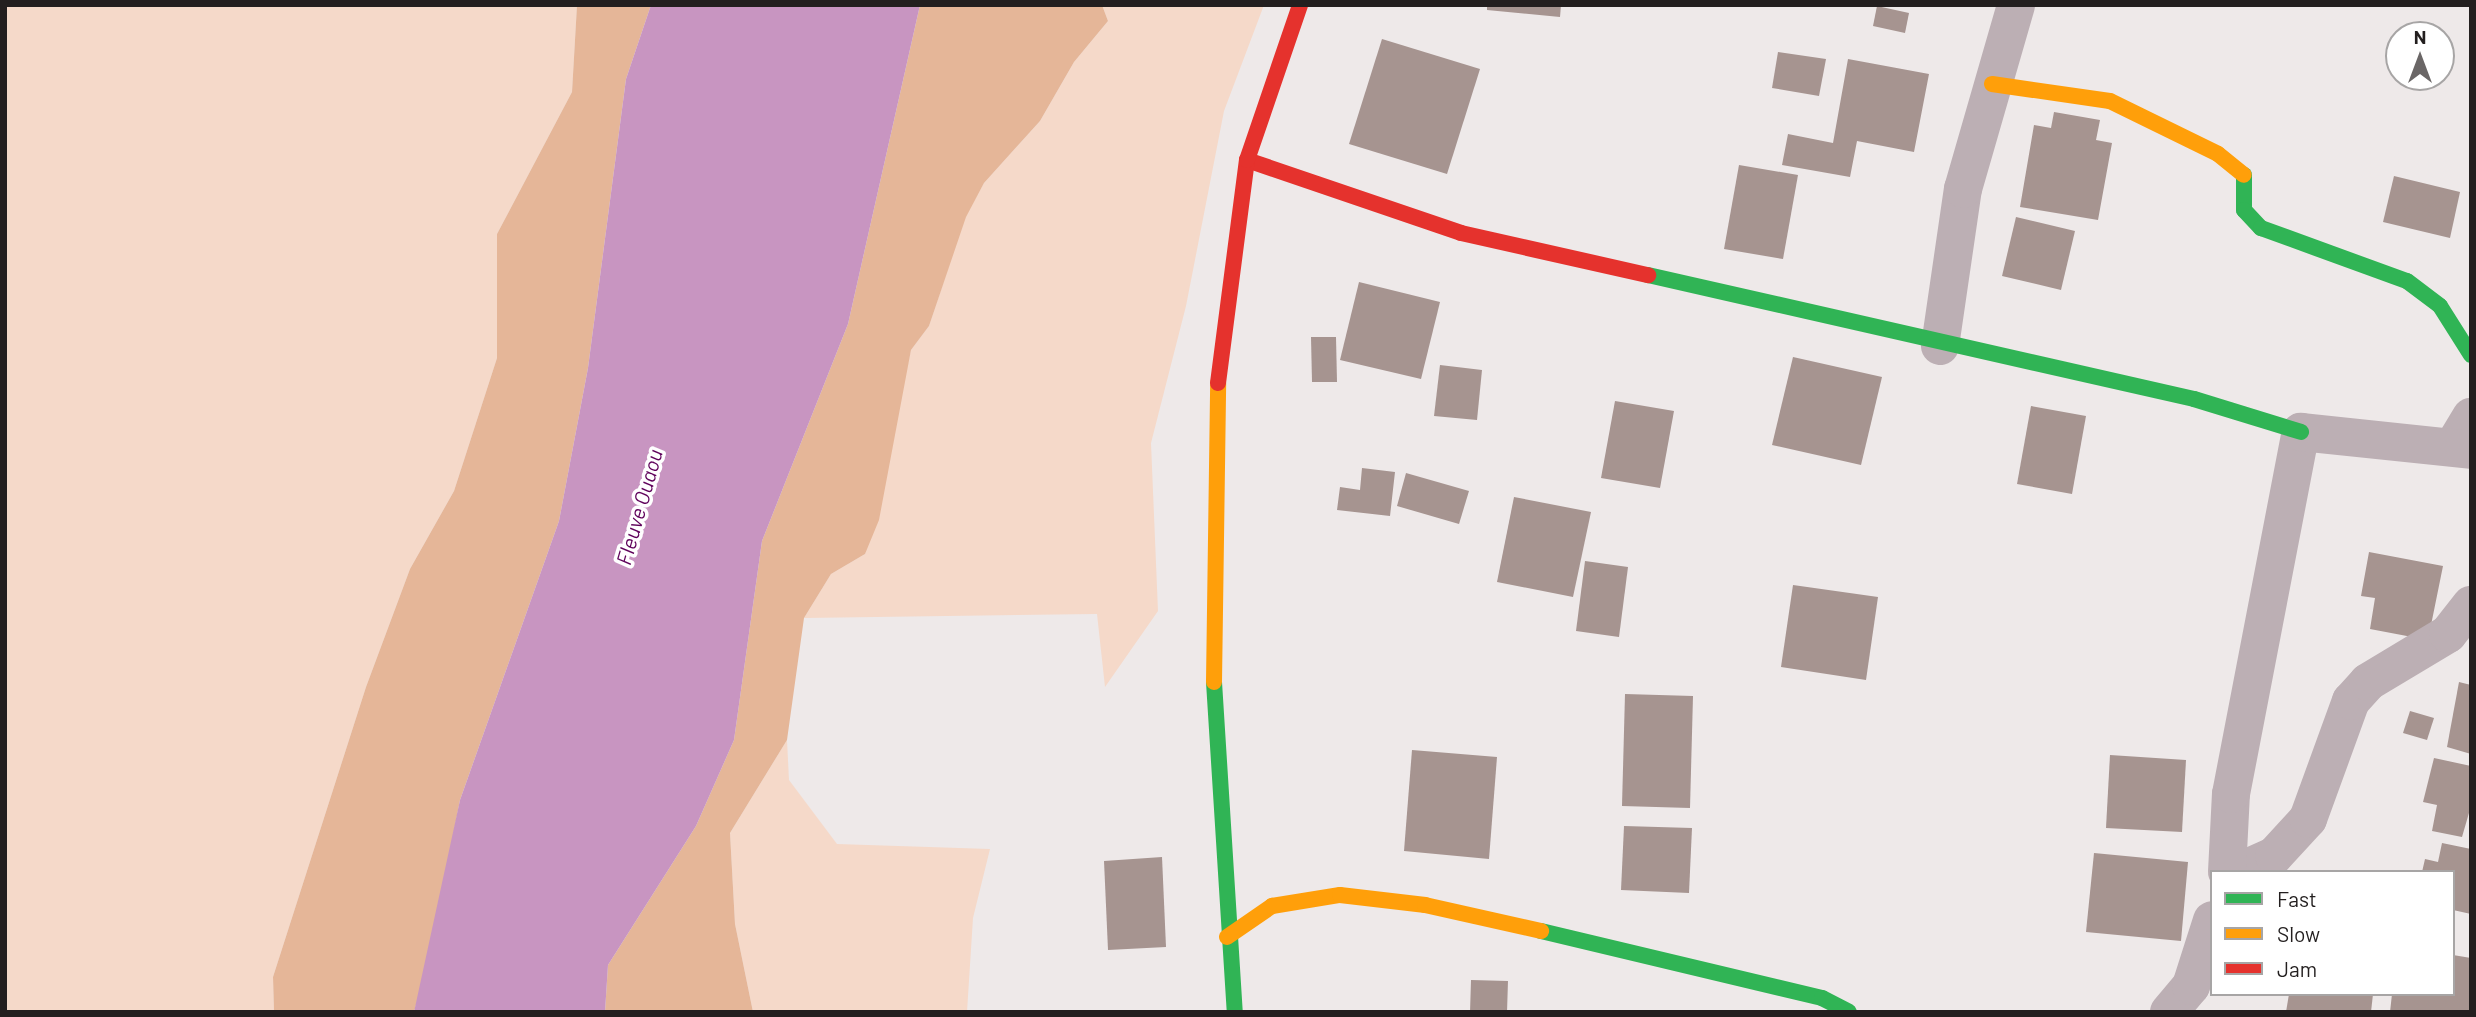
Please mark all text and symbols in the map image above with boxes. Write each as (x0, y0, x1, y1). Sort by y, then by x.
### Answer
north arrow (2385, 21, 2455, 91)
text: N (2414, 25, 2426, 48)
water label: Fleuve Ouaou (610, 446, 668, 568)
legend (2210, 870, 2455, 996)
text: Fast (2277, 886, 2317, 911)
text: Slow (2277, 921, 2320, 946)
text: Jam (2277, 956, 2317, 981)

